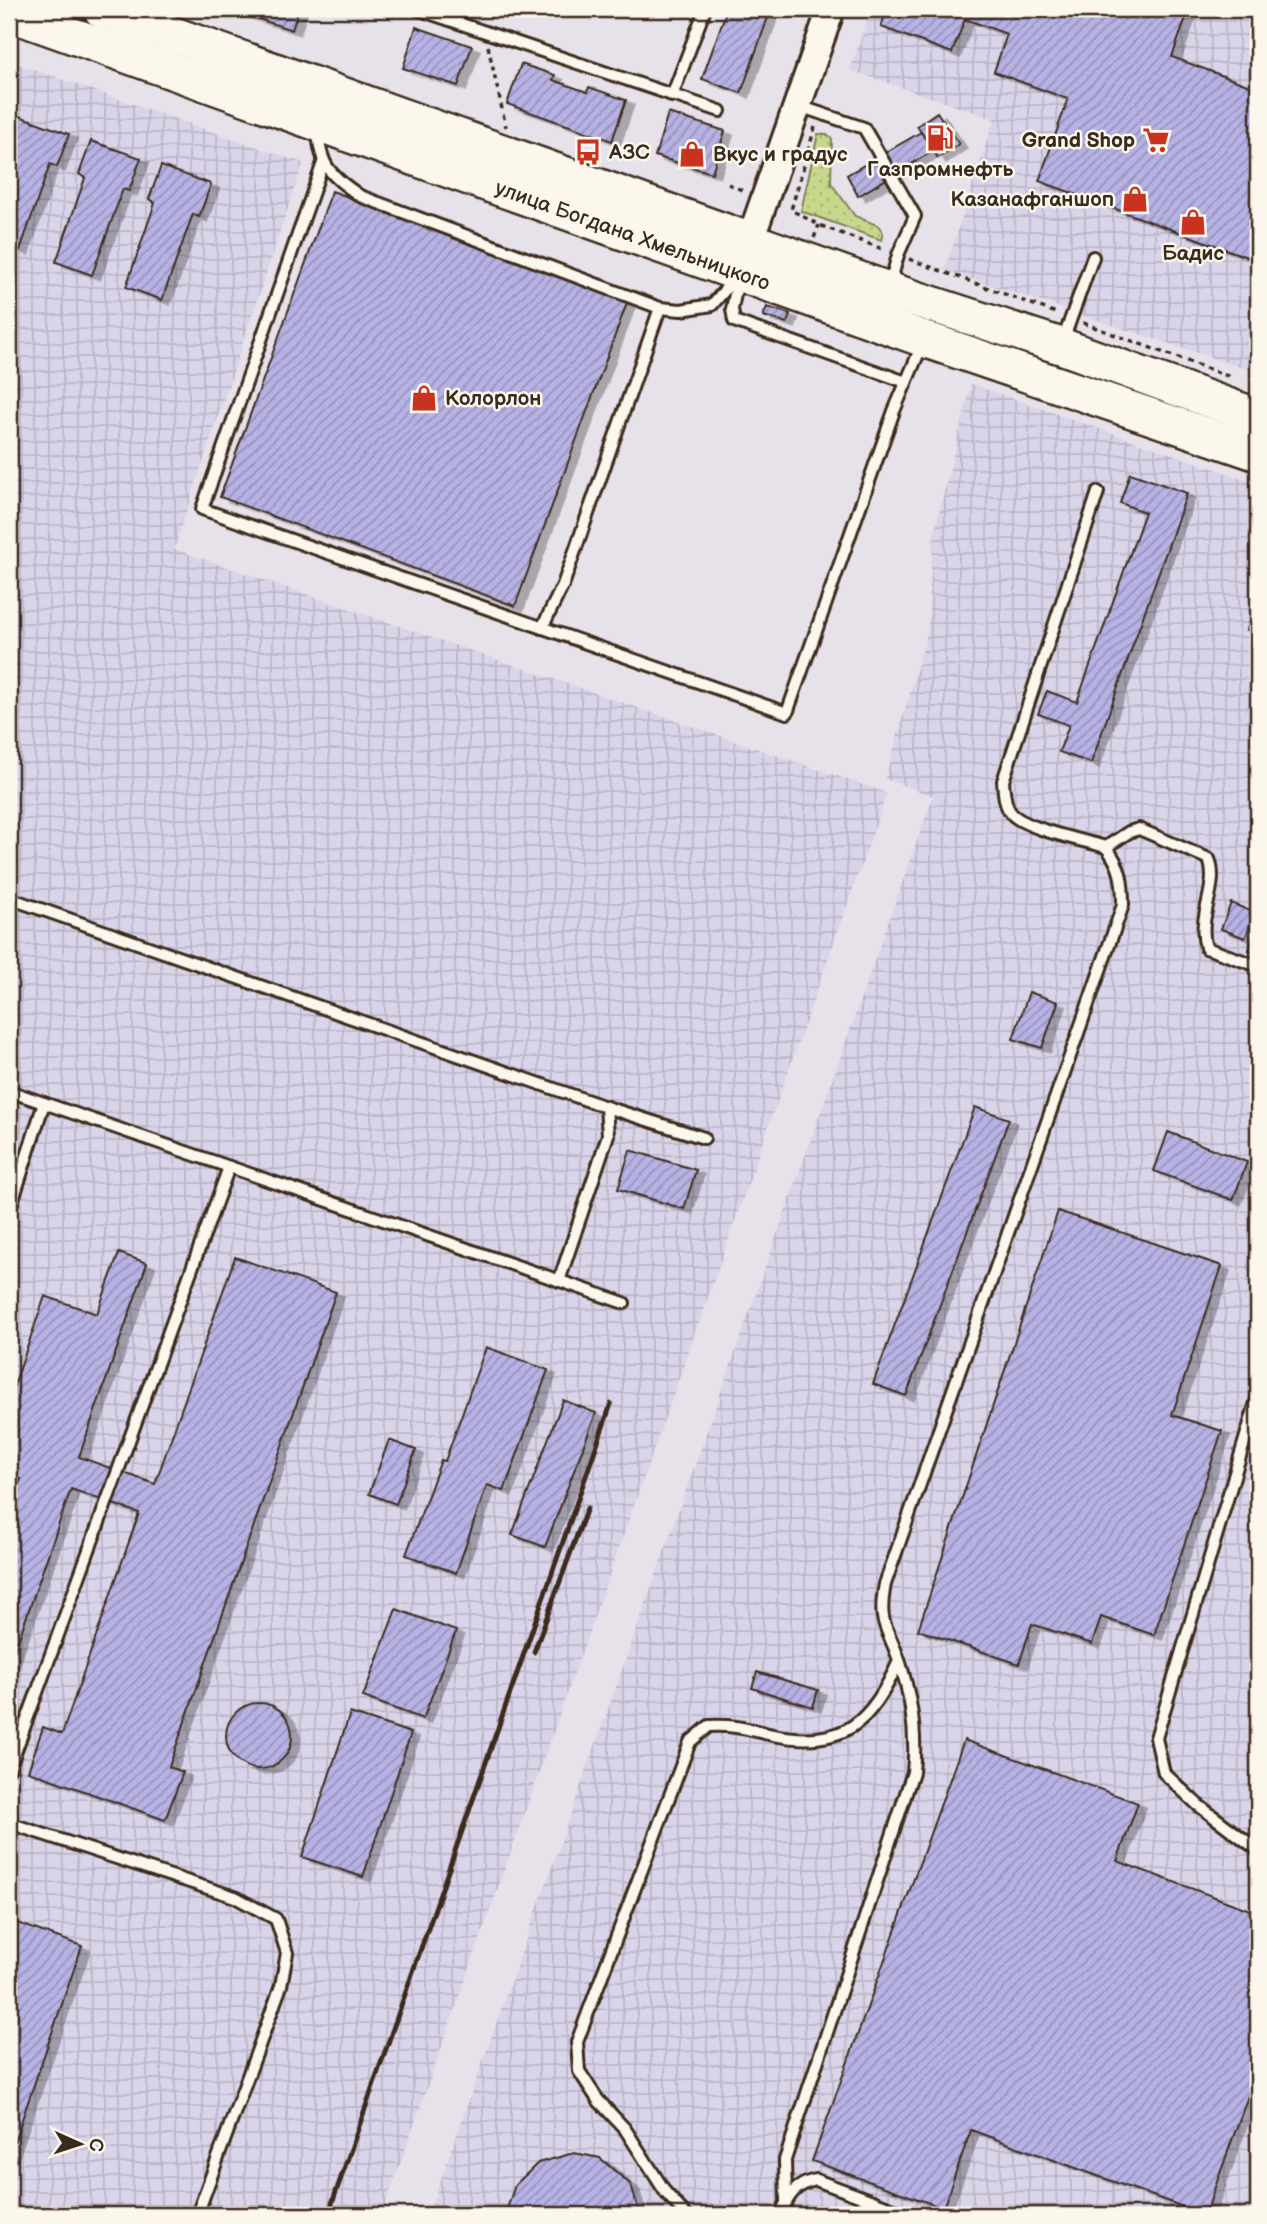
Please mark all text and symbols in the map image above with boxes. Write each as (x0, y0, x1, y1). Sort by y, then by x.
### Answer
fuel station icon: Газпромнефть (925, 123, 955, 153)
supermarket icon: Grand Shop (1141, 125, 1171, 155)
place label: Grand Shop (1022, 128, 1135, 153)
bus stop icon: АЗС (573, 137, 603, 167)
shop icon: Вкус и градус (677, 139, 707, 169)
place label: АЗС (608, 140, 650, 165)
place label: Вкус и градус (713, 142, 848, 167)
place label: Газпромнефть (867, 157, 1013, 182)
street label: улица Богдана Хмельницкого (492, 175, 773, 296)
shop icon: Казанафганшоп (1120, 184, 1150, 214)
place label: Казанафганшоп (951, 187, 1114, 212)
shop icon: Бадис (1178, 207, 1208, 237)
place label: Бадис (1162, 241, 1224, 266)
shop icon: Колорлон (409, 383, 439, 413)
place label: Колорлон (445, 386, 541, 411)
north arrow (46, 2108, 116, 2178)
text: С (84, 2138, 107, 2152)

